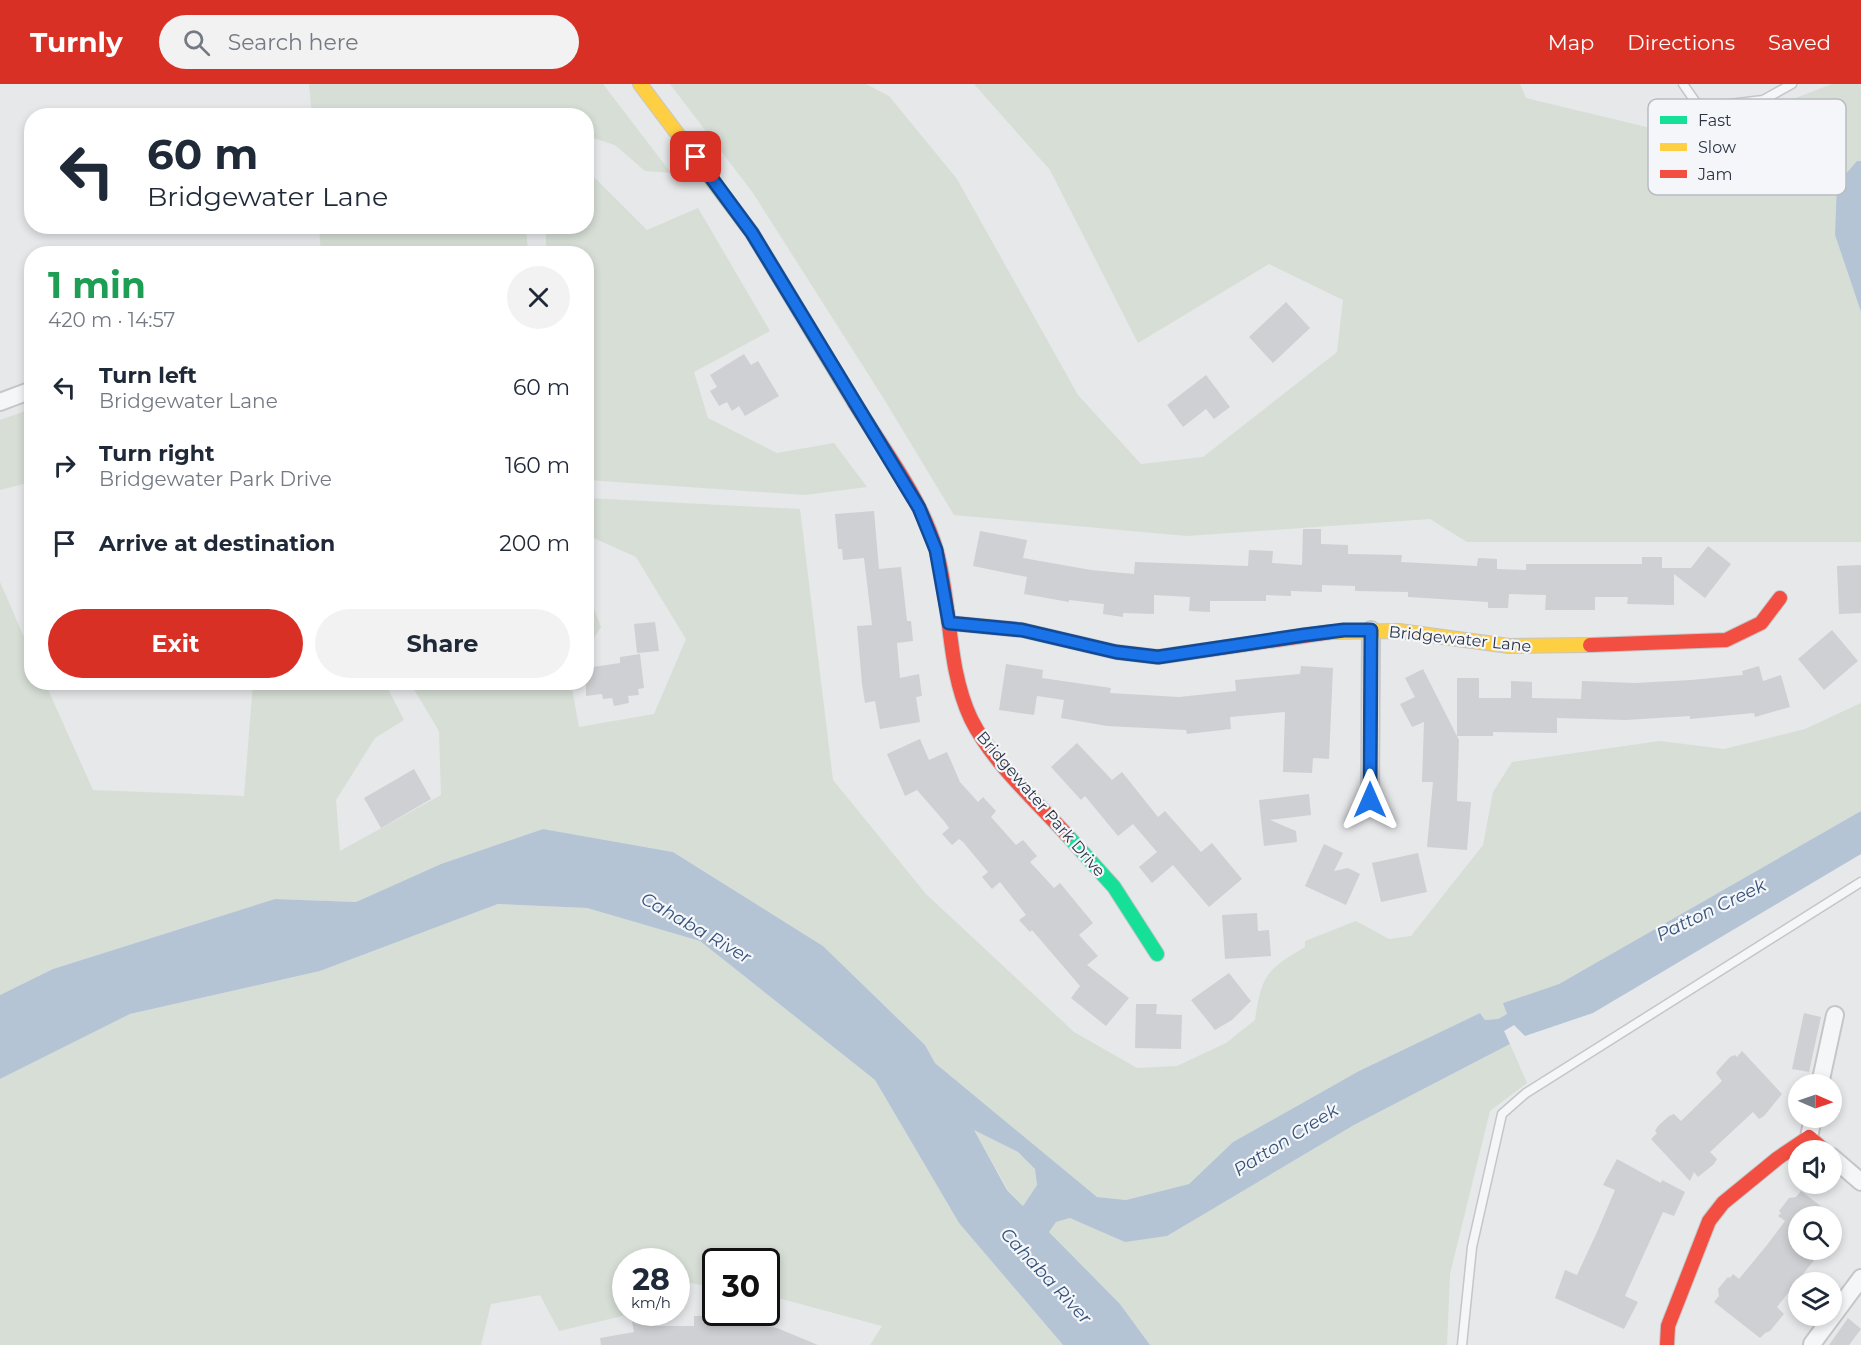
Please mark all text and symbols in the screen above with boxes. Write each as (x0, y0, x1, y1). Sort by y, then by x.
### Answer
search box (159, 15, 579, 69)
text: Turnly (30, 25, 123, 59)
icon: search (180, 26, 213, 59)
text: Search here (228, 29, 359, 56)
text: Map (1548, 30, 1594, 55)
text: Directions (1627, 30, 1735, 55)
text: Saved (1768, 30, 1831, 55)
legend (1648, 99, 1846, 195)
text: Fast (1698, 111, 1732, 130)
text: 60 m (147, 128, 258, 180)
pin (670, 131, 721, 182)
icon: left (48, 132, 126, 210)
text: Slow (1698, 138, 1736, 157)
icon: arrive (679, 140, 712, 173)
text: Jam (1697, 165, 1732, 184)
text: Bridgewater Lane (147, 180, 388, 213)
text: 1 min (48, 263, 146, 307)
button: close (507, 266, 570, 329)
text: 420 m · 14:57 (48, 308, 175, 332)
text: Turn left (99, 362, 197, 389)
icon: left (48, 371, 81, 404)
text: 60 m (513, 374, 570, 401)
text: Bridgewater Lane (99, 389, 278, 413)
text: Turn right (99, 440, 214, 467)
icon: right (48, 449, 81, 482)
text: 160 m (505, 452, 570, 479)
text: Bridgewater Park Drive (99, 467, 332, 491)
icon: arrive (48, 527, 81, 560)
text: Arrive at destination (99, 530, 335, 557)
text: 200 m (499, 530, 570, 557)
button: Exit (48, 609, 303, 678)
button: Share (315, 609, 570, 678)
street label: Bridgewater Lane (1388, 622, 1532, 656)
street label: Bridgewater Park Drive (973, 727, 1109, 881)
position arrow (1338, 768, 1402, 832)
water label: Patton Creek (1652, 873, 1771, 946)
water label: Cahaba River (637, 888, 756, 969)
north arrow (1788, 1074, 1842, 1128)
map controls (1788, 1074, 1842, 1326)
water label: Patton Creek (1230, 1098, 1344, 1181)
button: sound (1788, 1140, 1842, 1194)
button: search (1788, 1206, 1842, 1260)
water label: Cahaba River (996, 1223, 1097, 1329)
speed limit sign: 30 (702, 1248, 780, 1326)
text: 28 (632, 1261, 670, 1298)
button: layers (1788, 1272, 1842, 1326)
text: km/h (631, 1293, 671, 1312)

